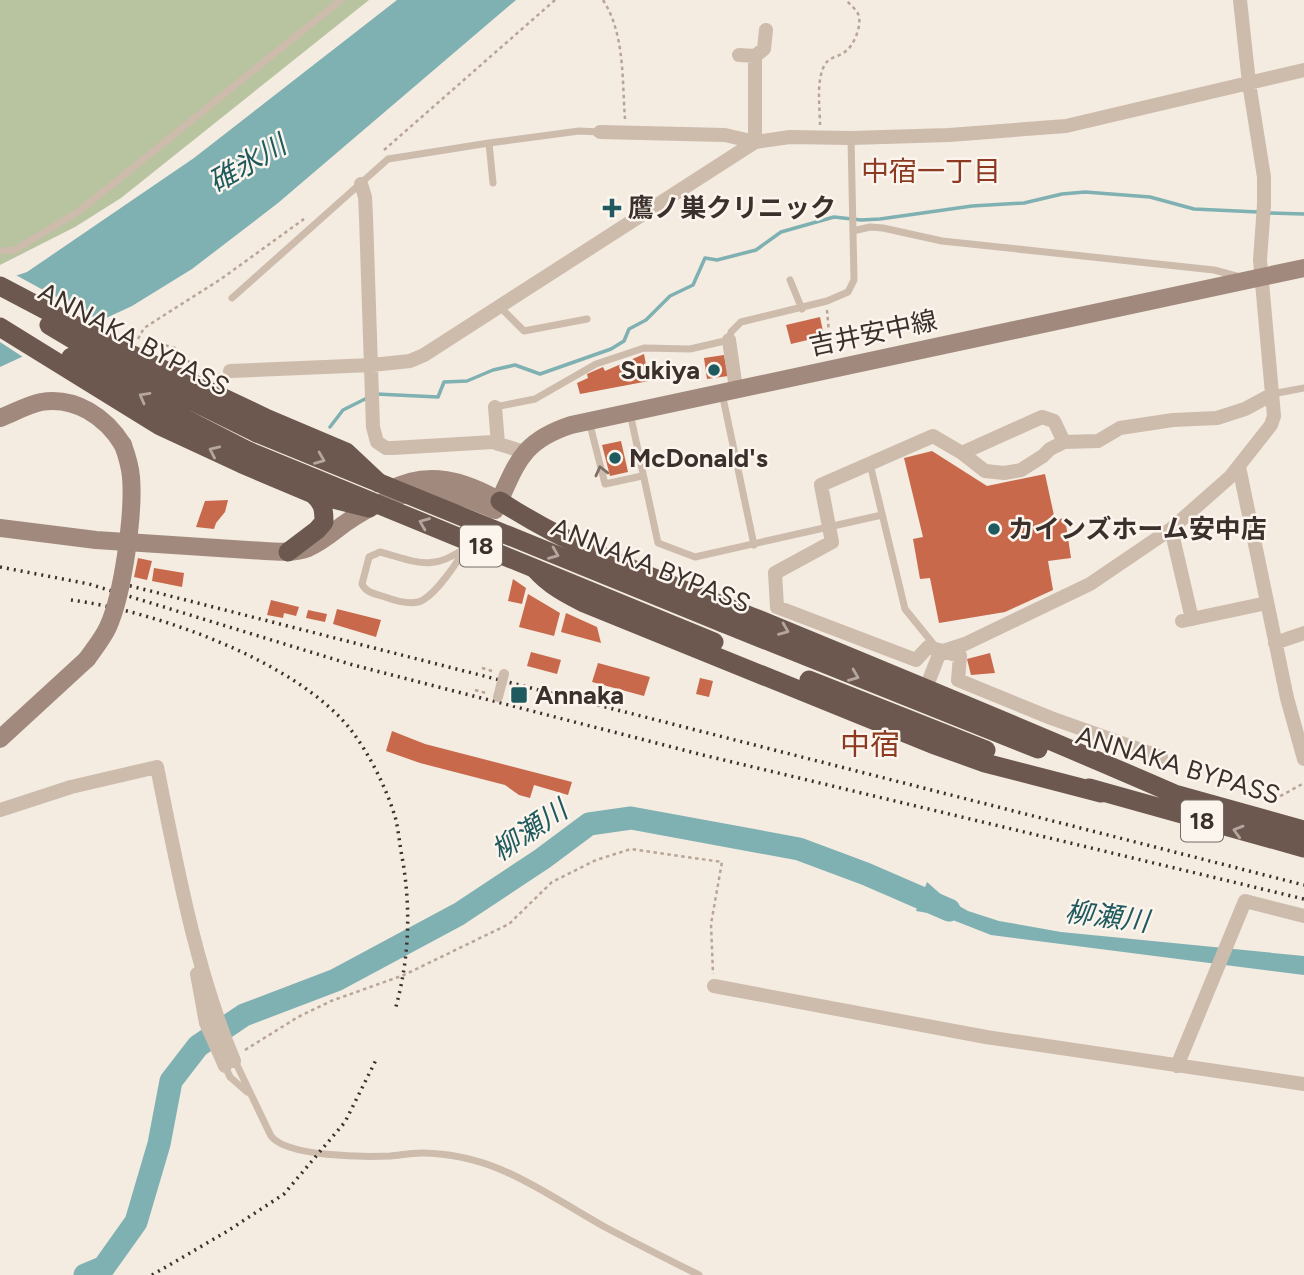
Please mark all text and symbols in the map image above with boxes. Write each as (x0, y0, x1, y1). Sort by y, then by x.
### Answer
water label: 碓氷川 (202, 126, 294, 199)
district label: 中宿一丁目 (861, 154, 1001, 188)
place label: 鷹ノ巣クリニック (628, 192, 836, 224)
marker: 鷹ノ巣クリニック (602, 198, 622, 218)
street label: ANNAKA BYPASS (33, 275, 235, 403)
street label: 吉井安中線 (806, 304, 940, 362)
place label: Sukiya (620, 354, 700, 386)
marker: Sukiya (706, 362, 722, 378)
one-way arrow (139, 392, 151, 405)
place label: McDonald's (629, 442, 768, 474)
one-way arrow (209, 445, 221, 459)
one-way arrow (314, 450, 326, 464)
marker: McDonald's (607, 450, 623, 466)
one-way arrow (595, 465, 609, 477)
street label: ANNAKA BYPASS (547, 511, 755, 619)
place label: カインズホーム安中店 (1008, 513, 1267, 545)
one-way arrow (419, 517, 431, 531)
marker: カインズホーム安中店 (986, 521, 1002, 537)
road number: 18 (460, 526, 502, 566)
one-way arrow (546, 546, 559, 560)
one-way arrow (778, 622, 790, 636)
one-way arrow (848, 667, 860, 681)
place label: Annaka (535, 679, 624, 711)
marker: Annaka (509, 685, 529, 705)
street label: ANNAKA BYPASS (1072, 719, 1284, 811)
district label: 中宿 (840, 726, 900, 763)
water label: 柳瀬川 (485, 791, 576, 868)
road number: 18 (1181, 800, 1223, 842)
one-way arrow (1232, 824, 1244, 839)
water label: 柳瀬川 (1063, 894, 1154, 938)

